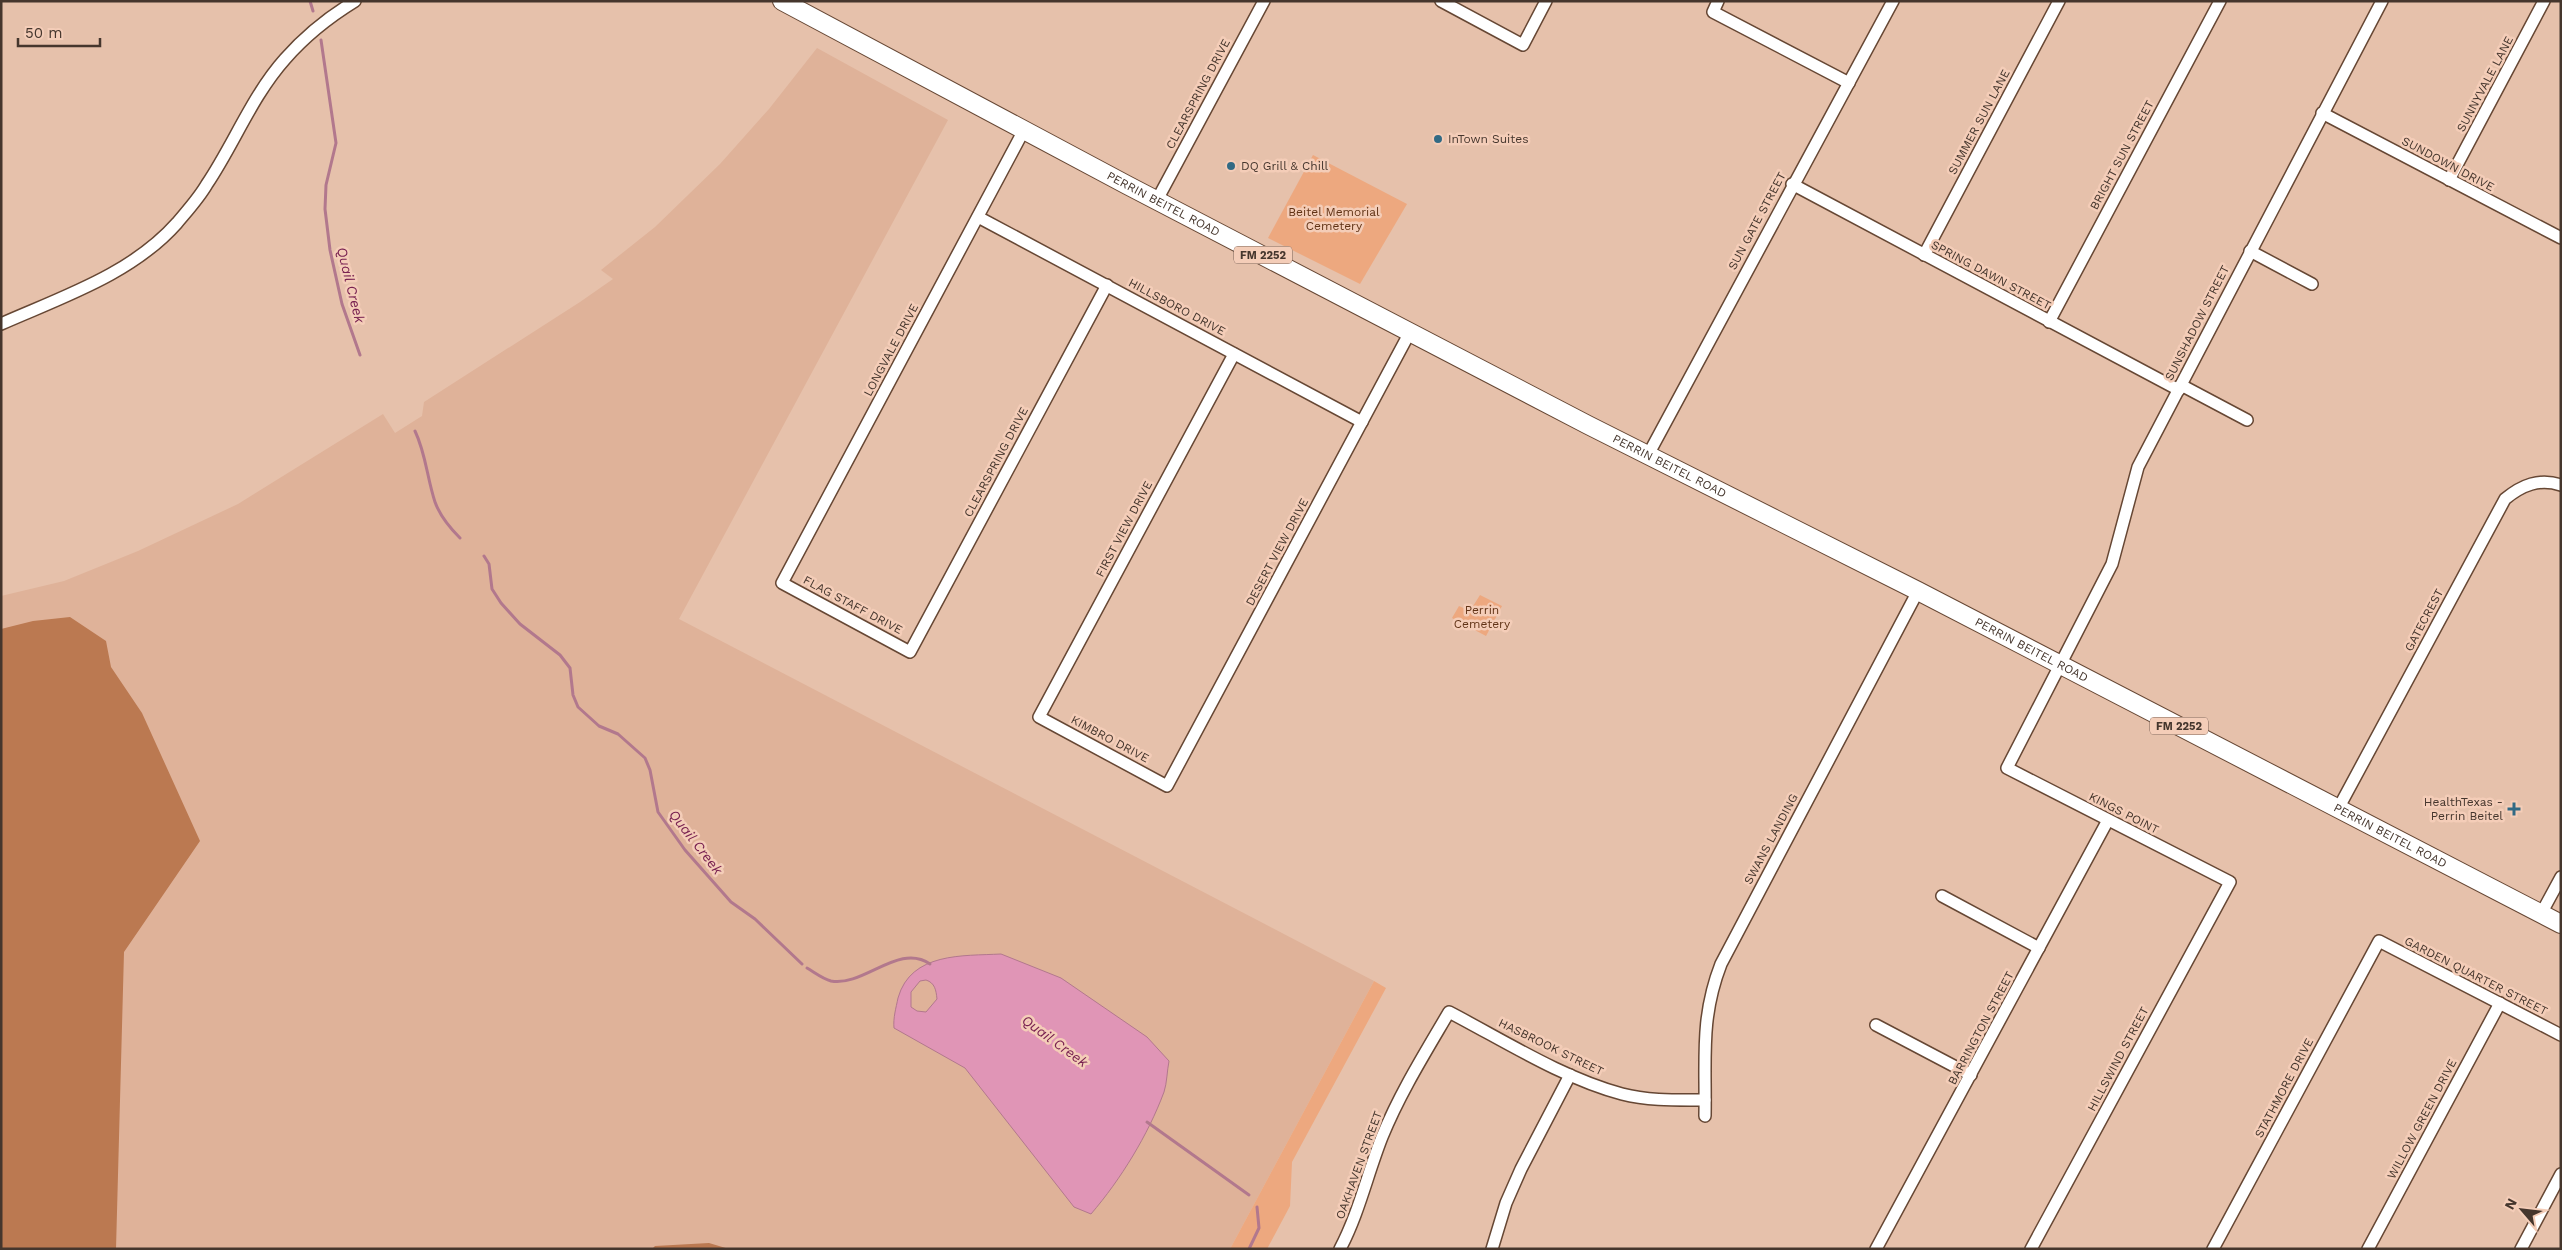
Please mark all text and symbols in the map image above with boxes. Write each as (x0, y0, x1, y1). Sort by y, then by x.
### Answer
scale bar (18, 15, 100, 47)
text: 50 m (25, 24, 62, 42)
street label: SUNNYVALE LANE (2454, 34, 2516, 134)
street label: CLEARSPRING DRIVE (1163, 36, 1233, 151)
street label: SUMMER SUN LANE (1945, 67, 2013, 177)
street label: BRIGHT SUN STREET (2087, 98, 2157, 212)
place label: InTown Suites (1448, 132, 1529, 146)
marker: InTown Suites (1432, 133, 1444, 145)
street label: SUNDOWN DRIVE (2399, 134, 2497, 194)
place label: DQ Grill & Chill (1241, 159, 1329, 173)
marker: DQ Grill & Chill (1225, 160, 1237, 172)
street label: PERRIN BEITEL ROAD (1104, 169, 1222, 239)
street label: SUN GATE STREET (1725, 170, 1789, 272)
park label: Beitel Memorial Cemetery (1288, 205, 1380, 233)
street label: SPRING DAWN STREET (1929, 237, 2053, 313)
water label: Quail Creek (334, 245, 368, 325)
road number: FM 2252 (1234, 246, 1292, 264)
street label: SUNSHADOW STREET (2162, 263, 2232, 383)
street label: HILLSBORO DRIVE (1126, 276, 1228, 339)
street label: LONGVALE DRIVE (861, 301, 921, 399)
street label: CLEARSPRING DRIVE (961, 404, 1031, 519)
street label: PERRIN BEITEL ROAD (1610, 432, 1729, 500)
street label: FIRST VIEW DRIVE (1093, 478, 1155, 579)
street label: DESERT VIEW DRIVE (1243, 495, 1311, 608)
street label: FLAG STAFF DRIVE (801, 573, 905, 637)
street label: GATECREST (2402, 586, 2446, 654)
park label: Perrin Cemetery (1454, 603, 1511, 631)
street label: PERRIN BEITEL ROAD (1973, 615, 2091, 685)
street label: KIMBRO DRIVE (1069, 713, 1152, 766)
road number: FM 2252 (2150, 718, 2208, 734)
street label: KINGS POINT (2087, 789, 2161, 837)
street label: SWANS LANDING (1741, 791, 1801, 887)
place label: HealthTexas - Perrin Beitel (2424, 795, 2503, 823)
street label: PERRIN BEITEL ROAD (2331, 801, 2449, 871)
marker: HealthTexas - Perrin Beitel (2507, 802, 2521, 816)
water label: Quail Creek (666, 806, 726, 878)
street label: GARDEN QUARTER STREET (2402, 934, 2550, 1018)
street label: BARRINGTON STREET (1945, 969, 2017, 1087)
street label: HILLSWIND STREET (2085, 1004, 2151, 1114)
water label: Quail Creek (1019, 1012, 1091, 1071)
street label: HASBROOK STREET (1496, 1016, 1606, 1078)
street label: STATHMORE DRIVE (2252, 1035, 2316, 1140)
street label: WILLOW GREEN DRIVE (2384, 1056, 2460, 1181)
street label: OAKHAVEN STREET (1333, 1109, 1385, 1221)
north arrow (2497, 1185, 2547, 1235)
text: N (2501, 1196, 2520, 1212)

